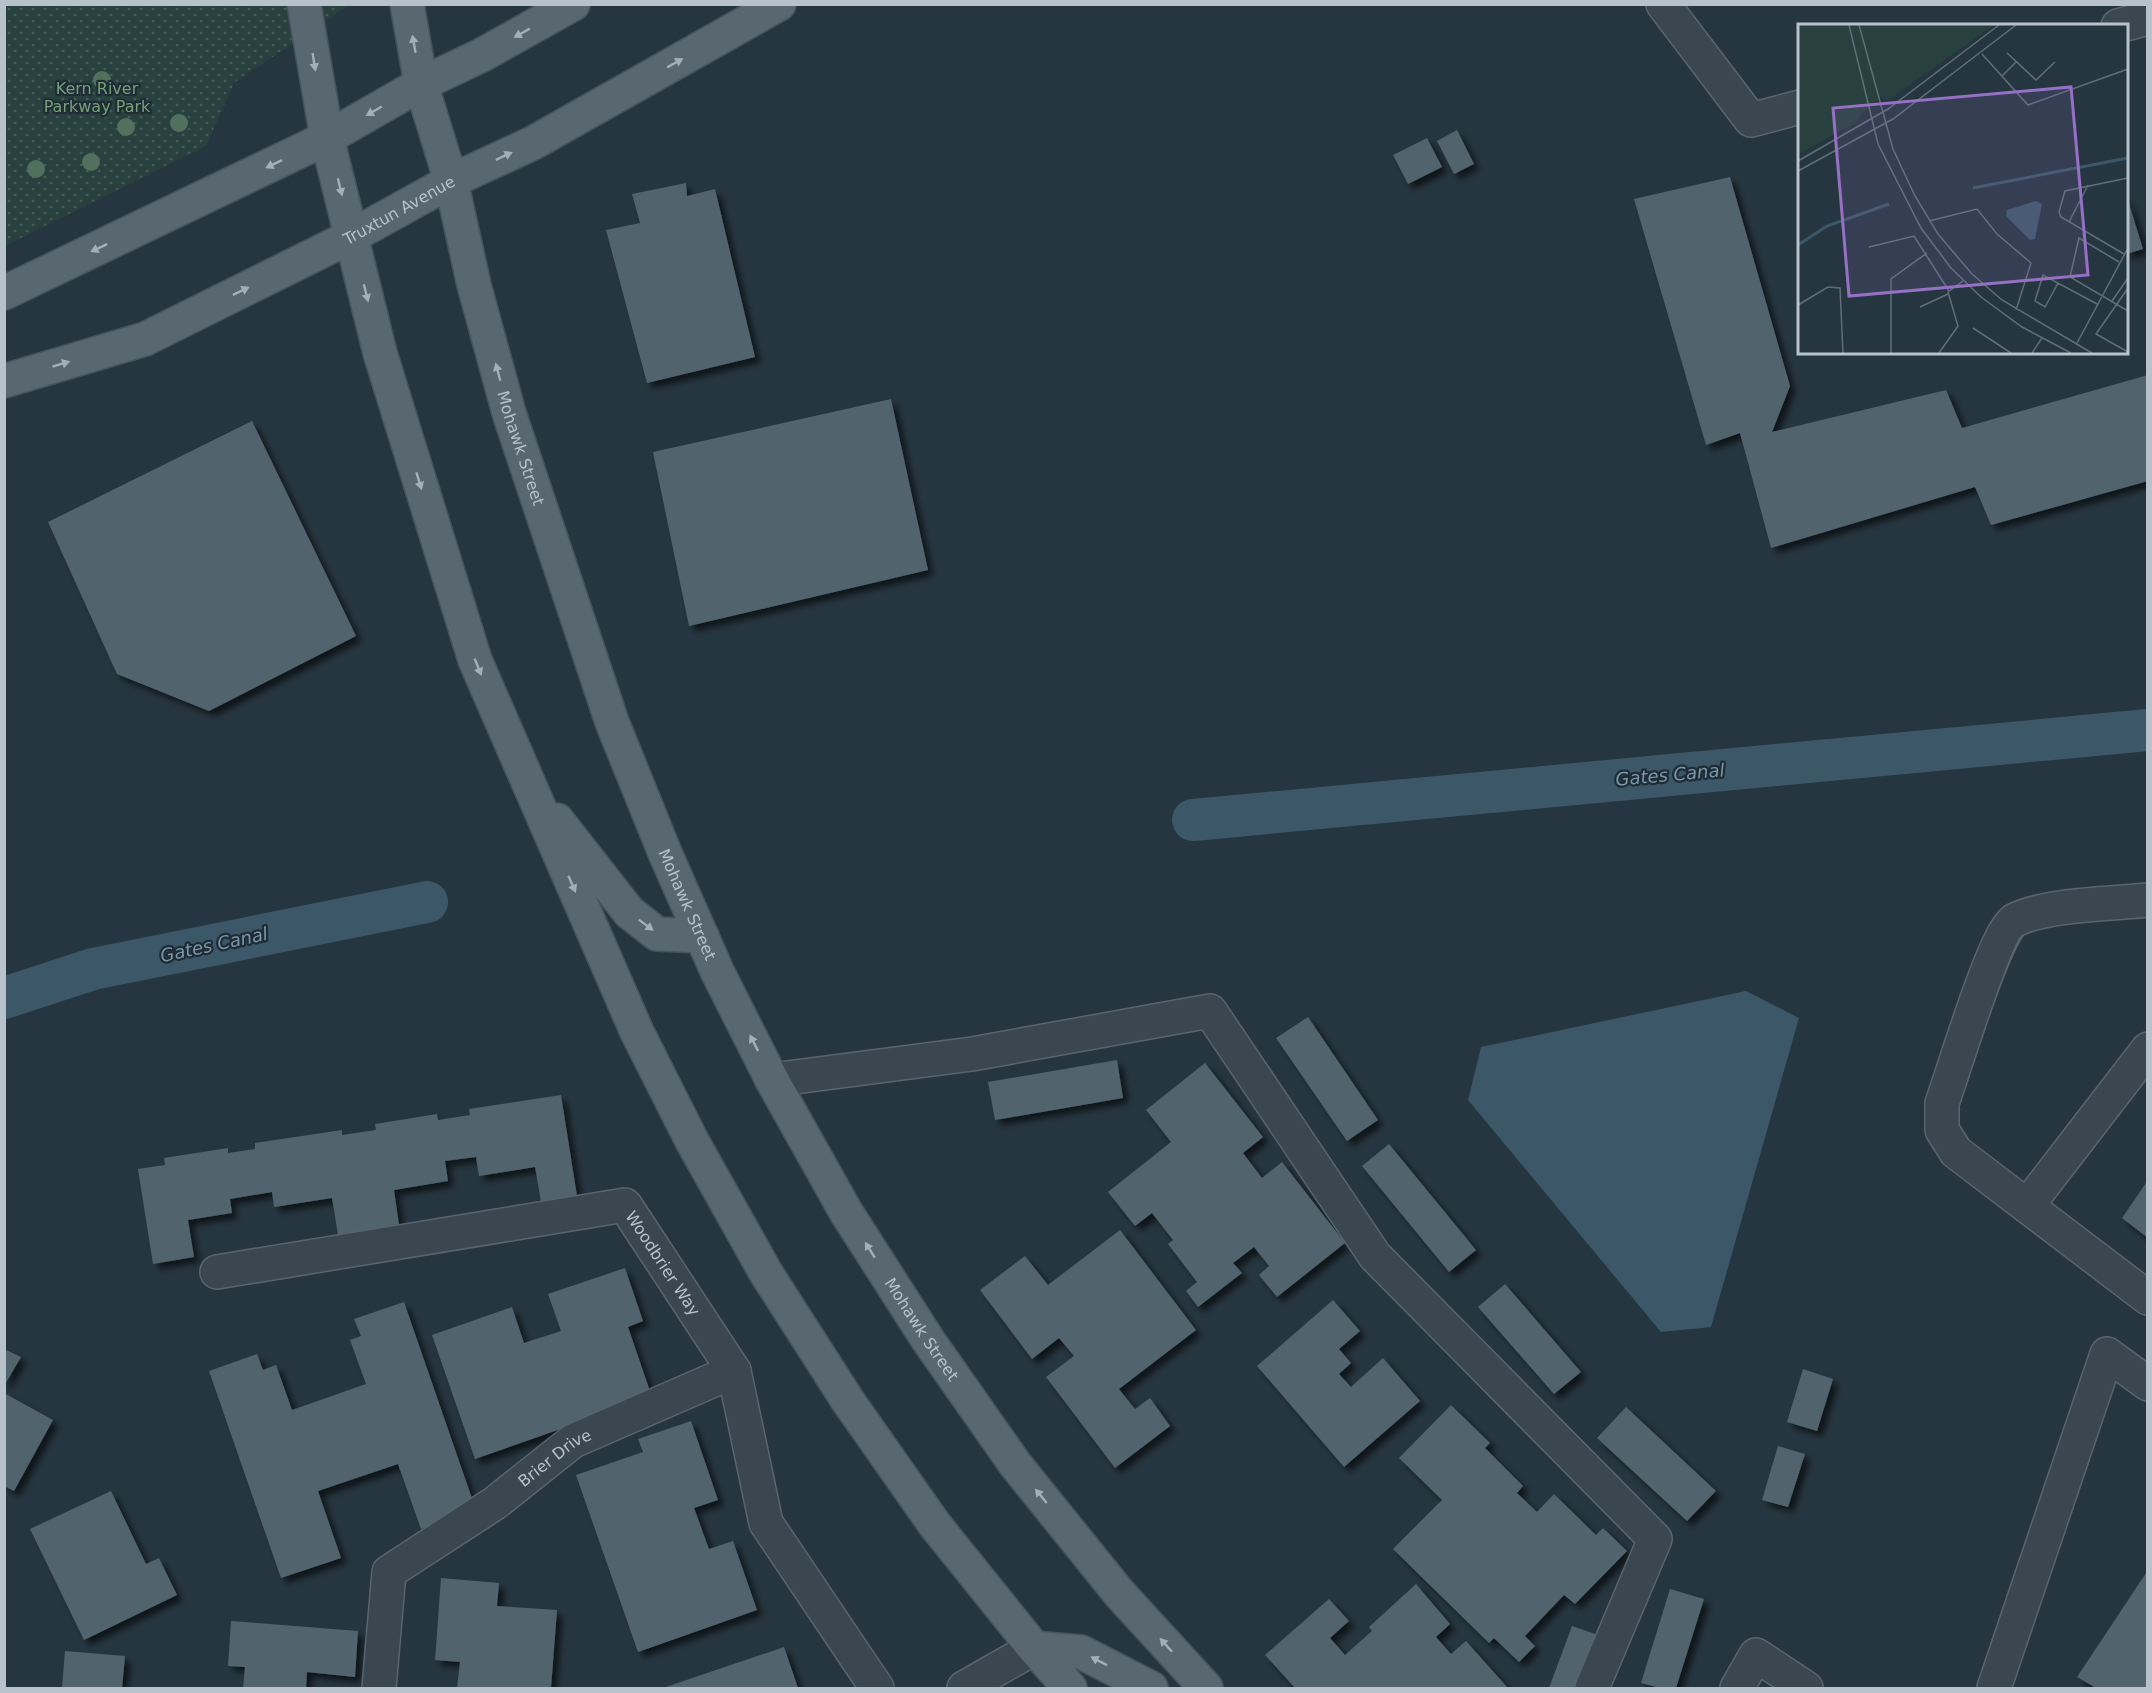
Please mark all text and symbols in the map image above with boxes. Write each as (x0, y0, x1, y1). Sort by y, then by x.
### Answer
inset map (1798, 24, 2128, 354)
one-way arrow (513, 28, 530, 38)
one-way arrow (409, 35, 418, 54)
one-way arrow (310, 53, 319, 72)
one-way arrow (667, 58, 684, 68)
park label: Kern River Parkway Park (44, 79, 151, 116)
one-way arrow (365, 106, 382, 116)
one-way arrow (495, 152, 512, 161)
one-way arrow (266, 159, 283, 168)
street label: Truxtun Avenue (339, 172, 458, 249)
one-way arrow (335, 178, 345, 196)
one-way arrow (90, 244, 107, 253)
one-way arrow (361, 284, 371, 303)
one-way arrow (232, 287, 249, 296)
one-way arrow (52, 359, 70, 368)
one-way arrow (493, 363, 502, 381)
street label: Mohawk Street (493, 389, 548, 508)
one-way arrow (414, 472, 424, 490)
one-way arrow (473, 658, 483, 676)
water label: Gates Canal (1615, 759, 1725, 790)
street label: Mohawk Street (654, 846, 720, 963)
one-way arrow (567, 876, 577, 894)
one-way arrow (638, 918, 653, 930)
water label: Gates Canal (158, 923, 270, 966)
one-way arrow (749, 1035, 758, 1052)
street label: Woodbrier Way (621, 1207, 704, 1319)
one-way arrow (864, 1242, 876, 1258)
street label: Mohawk Street (881, 1274, 963, 1385)
street label: Brier Drive (514, 1425, 594, 1491)
one-way arrow (1035, 1488, 1048, 1504)
one-way arrow (1160, 1638, 1173, 1653)
one-way arrow (1090, 1656, 1107, 1666)

